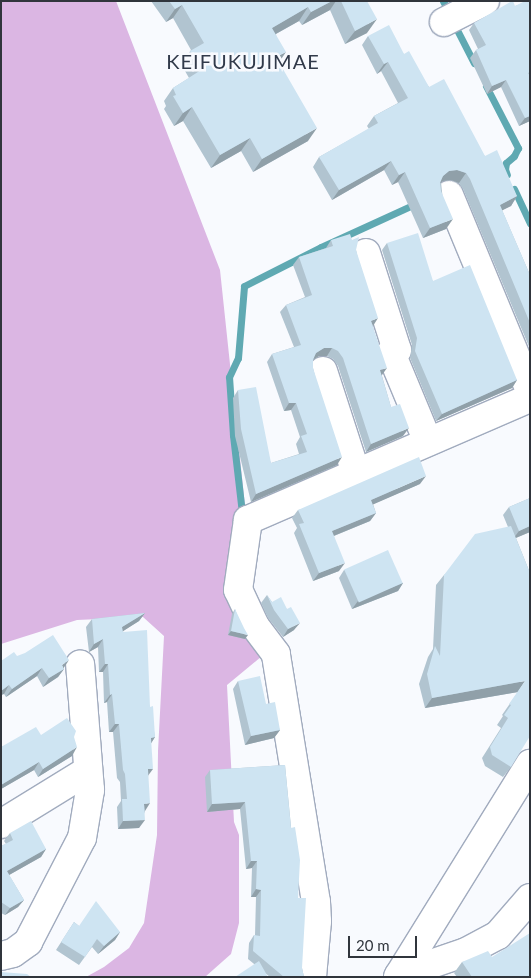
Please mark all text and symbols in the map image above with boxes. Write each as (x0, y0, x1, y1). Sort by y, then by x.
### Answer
district label: KEIFUKUJIMAE (165, 49, 321, 73)
scale bar (351, 926, 420, 958)
text: 20 m (356, 936, 390, 954)

